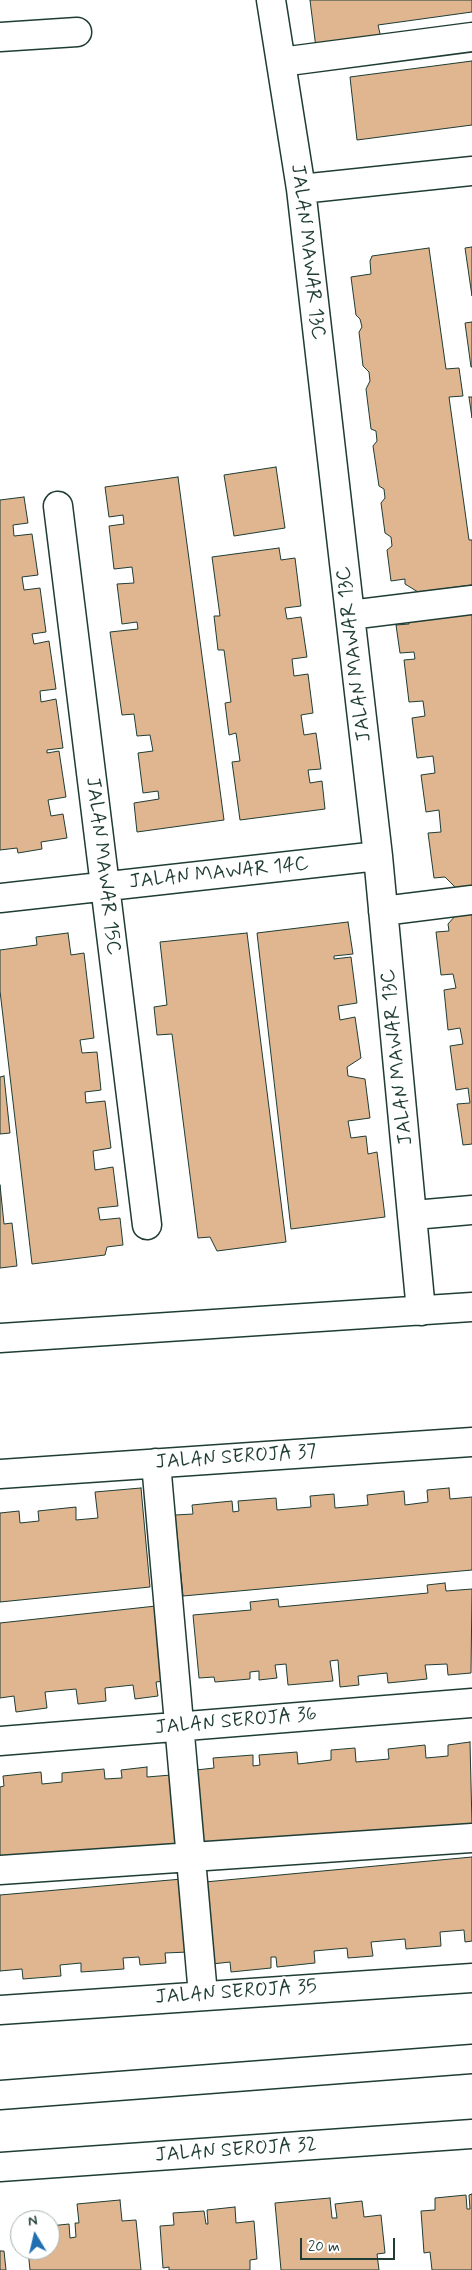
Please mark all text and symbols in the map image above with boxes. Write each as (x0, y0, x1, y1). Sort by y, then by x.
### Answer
street label: JALAN MAWAR 13C (284, 163, 330, 341)
street label: JALAN MAWAR 13C (332, 565, 378, 743)
street label: JALAN MAWAR 15C (79, 776, 125, 956)
street label: JALAN MAWAR 14C (128, 853, 310, 895)
street label: JALAN MAWAR 13C (377, 968, 419, 1146)
street label: JALAN SEROJA 37 (155, 1440, 317, 1476)
street label: JALAN SEROJA 36 (154, 1703, 318, 1741)
street label: JALAN SEROJA 35 (154, 1975, 318, 2011)
street label: JALAN SEROJA 32 (154, 2133, 318, 2169)
north arrow (10, 2210, 60, 2260)
text: N (27, 2212, 39, 2231)
scale bar (302, 2228, 397, 2260)
text: 20 m (308, 2237, 340, 2257)

